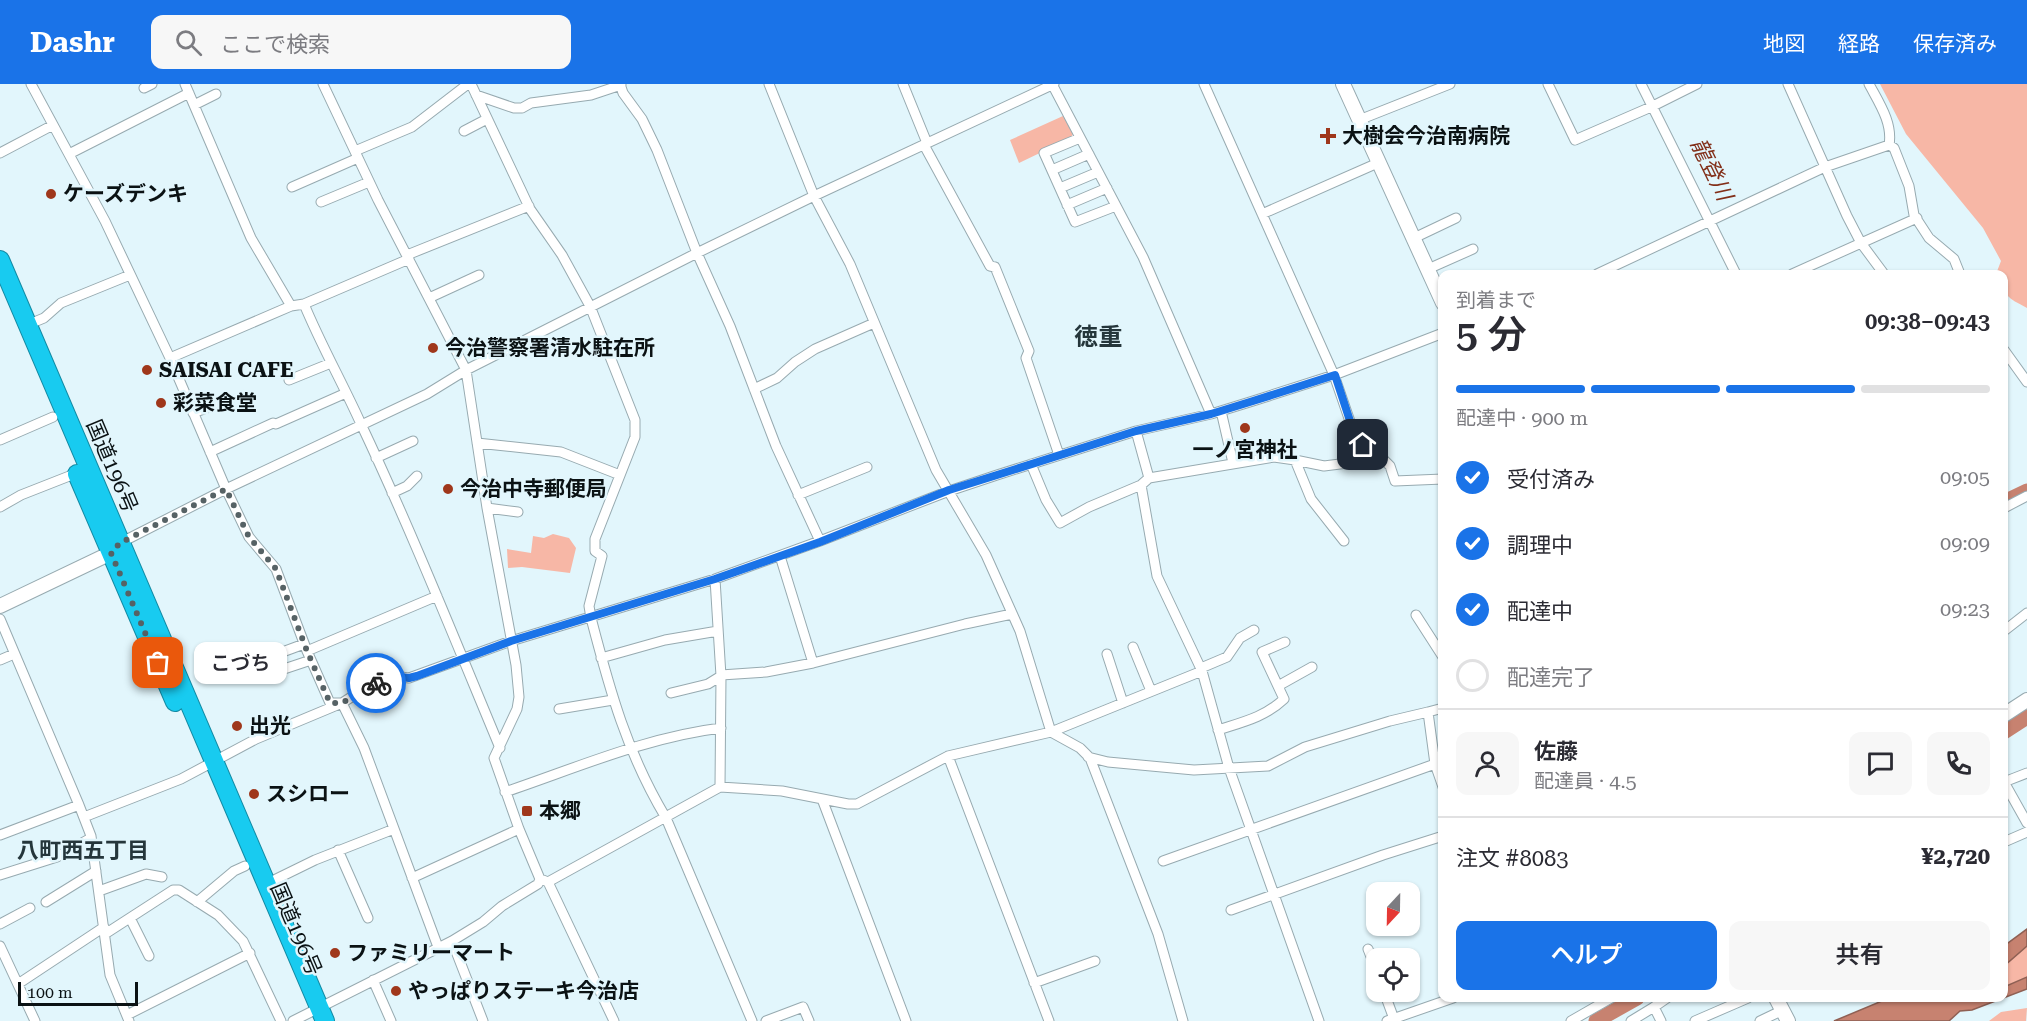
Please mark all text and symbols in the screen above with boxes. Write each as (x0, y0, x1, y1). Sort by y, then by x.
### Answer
search box (151, 15, 571, 69)
text: Dashr (30, 26, 115, 59)
icon: search (172, 26, 205, 59)
text: ここで検索 (220, 32, 330, 57)
text: 地図 (1763, 32, 1805, 56)
text: 経路 (1838, 32, 1880, 56)
text: 保存済み (1913, 32, 1997, 56)
place label: 大樹会今治南病院 (1342, 124, 1510, 148)
marker: 大樹会今治南病院 (1319, 127, 1337, 145)
water label: 龍登川 (1686, 134, 1738, 206)
place label: ケーズデンキ (63, 182, 188, 206)
marker: ケーズデンキ (44, 187, 58, 201)
text: 到着まで (1456, 288, 1536, 312)
text: 09:38–09:43 (1865, 309, 1990, 334)
text: 5 分 (1456, 312, 1527, 358)
district label: 徳重 (1074, 323, 1122, 351)
place label: 今治警察署清水駐在所 (445, 336, 655, 360)
marker: 今治警察署清水駐在所 (426, 341, 440, 355)
place label: SAISAI CAFE (159, 358, 294, 382)
marker: SAISAI CAFE (140, 363, 154, 377)
place label: 彩菜食堂 (173, 391, 257, 415)
marker: 彩菜食堂 (154, 396, 168, 410)
text: 配達中 · 900 m (1456, 406, 1588, 430)
street label: 国道196号 (82, 416, 142, 516)
pin (1337, 419, 1388, 470)
marker: 一ノ宮神社 (1238, 421, 1252, 435)
icon: home (1346, 428, 1379, 461)
place label: 一ノ宮神社 (1193, 438, 1298, 462)
icon: check (1456, 461, 1489, 494)
text: 09:05 (1940, 465, 1990, 489)
text: 受付済み (1507, 467, 1595, 492)
place label: 今治中寺郵便局 (460, 477, 607, 501)
marker: 今治中寺郵便局 (441, 482, 455, 496)
icon: check (1456, 527, 1489, 560)
text: 09:09 (1940, 531, 1990, 555)
text: 調理中 (1507, 533, 1573, 558)
icon: check (1456, 593, 1489, 626)
text: 09:23 (1940, 597, 1990, 621)
text: 配達中 (1507, 599, 1573, 624)
pin (132, 637, 183, 688)
callout: こづち (194, 642, 287, 684)
icon: bag (141, 646, 174, 679)
text: こづち (211, 651, 271, 675)
courier (346, 653, 406, 713)
text: 配達完了 (1507, 665, 1595, 690)
icon: bike (360, 667, 393, 700)
place label: 出光 (249, 714, 291, 738)
marker: 出光 (230, 719, 244, 733)
button: person (1456, 732, 1519, 795)
button: chat (1849, 732, 1912, 795)
button: phone (1927, 732, 1990, 795)
text: 佐藤 (1534, 739, 1578, 764)
text: 配達員 · 4.5 (1534, 769, 1637, 793)
place label: スシロー (266, 782, 350, 806)
marker: スシロー (247, 787, 261, 801)
place label: 本郷 (539, 799, 581, 823)
marker: 本郷 (520, 804, 534, 818)
district label: 八町西五丁目 (17, 838, 149, 863)
text: ¥2,720 (1921, 844, 1990, 869)
text: 注文 #8083 (1456, 846, 1569, 871)
street label: 国道196号 (266, 879, 326, 979)
north arrow (1366, 882, 1420, 936)
map controls (1366, 882, 1420, 1002)
button: ヘルプ (1456, 921, 1717, 990)
button: 共有 (1729, 921, 1990, 990)
place label: ファミリーマート (347, 941, 515, 965)
marker: ファミリーマート (328, 946, 342, 960)
button: locate (1366, 948, 1420, 1002)
scale bar (18, 979, 138, 1006)
place label: やっぱりステーキ今治店 (408, 979, 639, 1003)
text: 100 m (27, 983, 73, 1002)
marker: やっぱりステーキ今治店 (389, 984, 403, 998)

